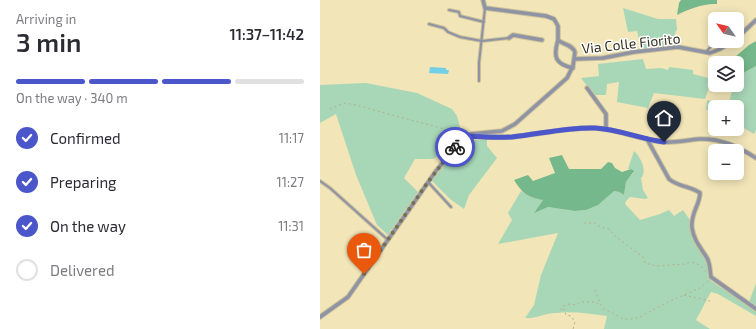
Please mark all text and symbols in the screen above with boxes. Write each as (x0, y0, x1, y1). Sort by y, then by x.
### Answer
text: Arriving in (16, 11, 76, 27)
north arrow (708, 12, 744, 48)
map controls (708, 12, 744, 180)
text: 11:37–11:42 (229, 25, 304, 43)
text: 3 min (16, 26, 81, 57)
street label: Via Colle Fiorito (581, 29, 681, 57)
button: layers (708, 56, 744, 92)
text: On the way · 340 m (16, 90, 128, 106)
button: + (708, 100, 744, 136)
pin (647, 101, 681, 142)
icon: home (653, 107, 675, 129)
icon: check (16, 127, 38, 149)
courier (435, 127, 475, 167)
text: Confirmed (50, 129, 121, 147)
text: 11:17 (279, 130, 304, 146)
icon: bike (444, 136, 466, 158)
button: − (708, 144, 744, 180)
icon: check (16, 171, 38, 193)
text: Preparing (50, 173, 116, 191)
text: 11:27 (277, 174, 304, 190)
icon: check (16, 215, 38, 237)
text: On the way (50, 217, 126, 235)
text: 11:31 (278, 218, 304, 234)
pin (347, 233, 381, 274)
icon: bag (353, 239, 375, 261)
text: Delivered (50, 261, 115, 279)

